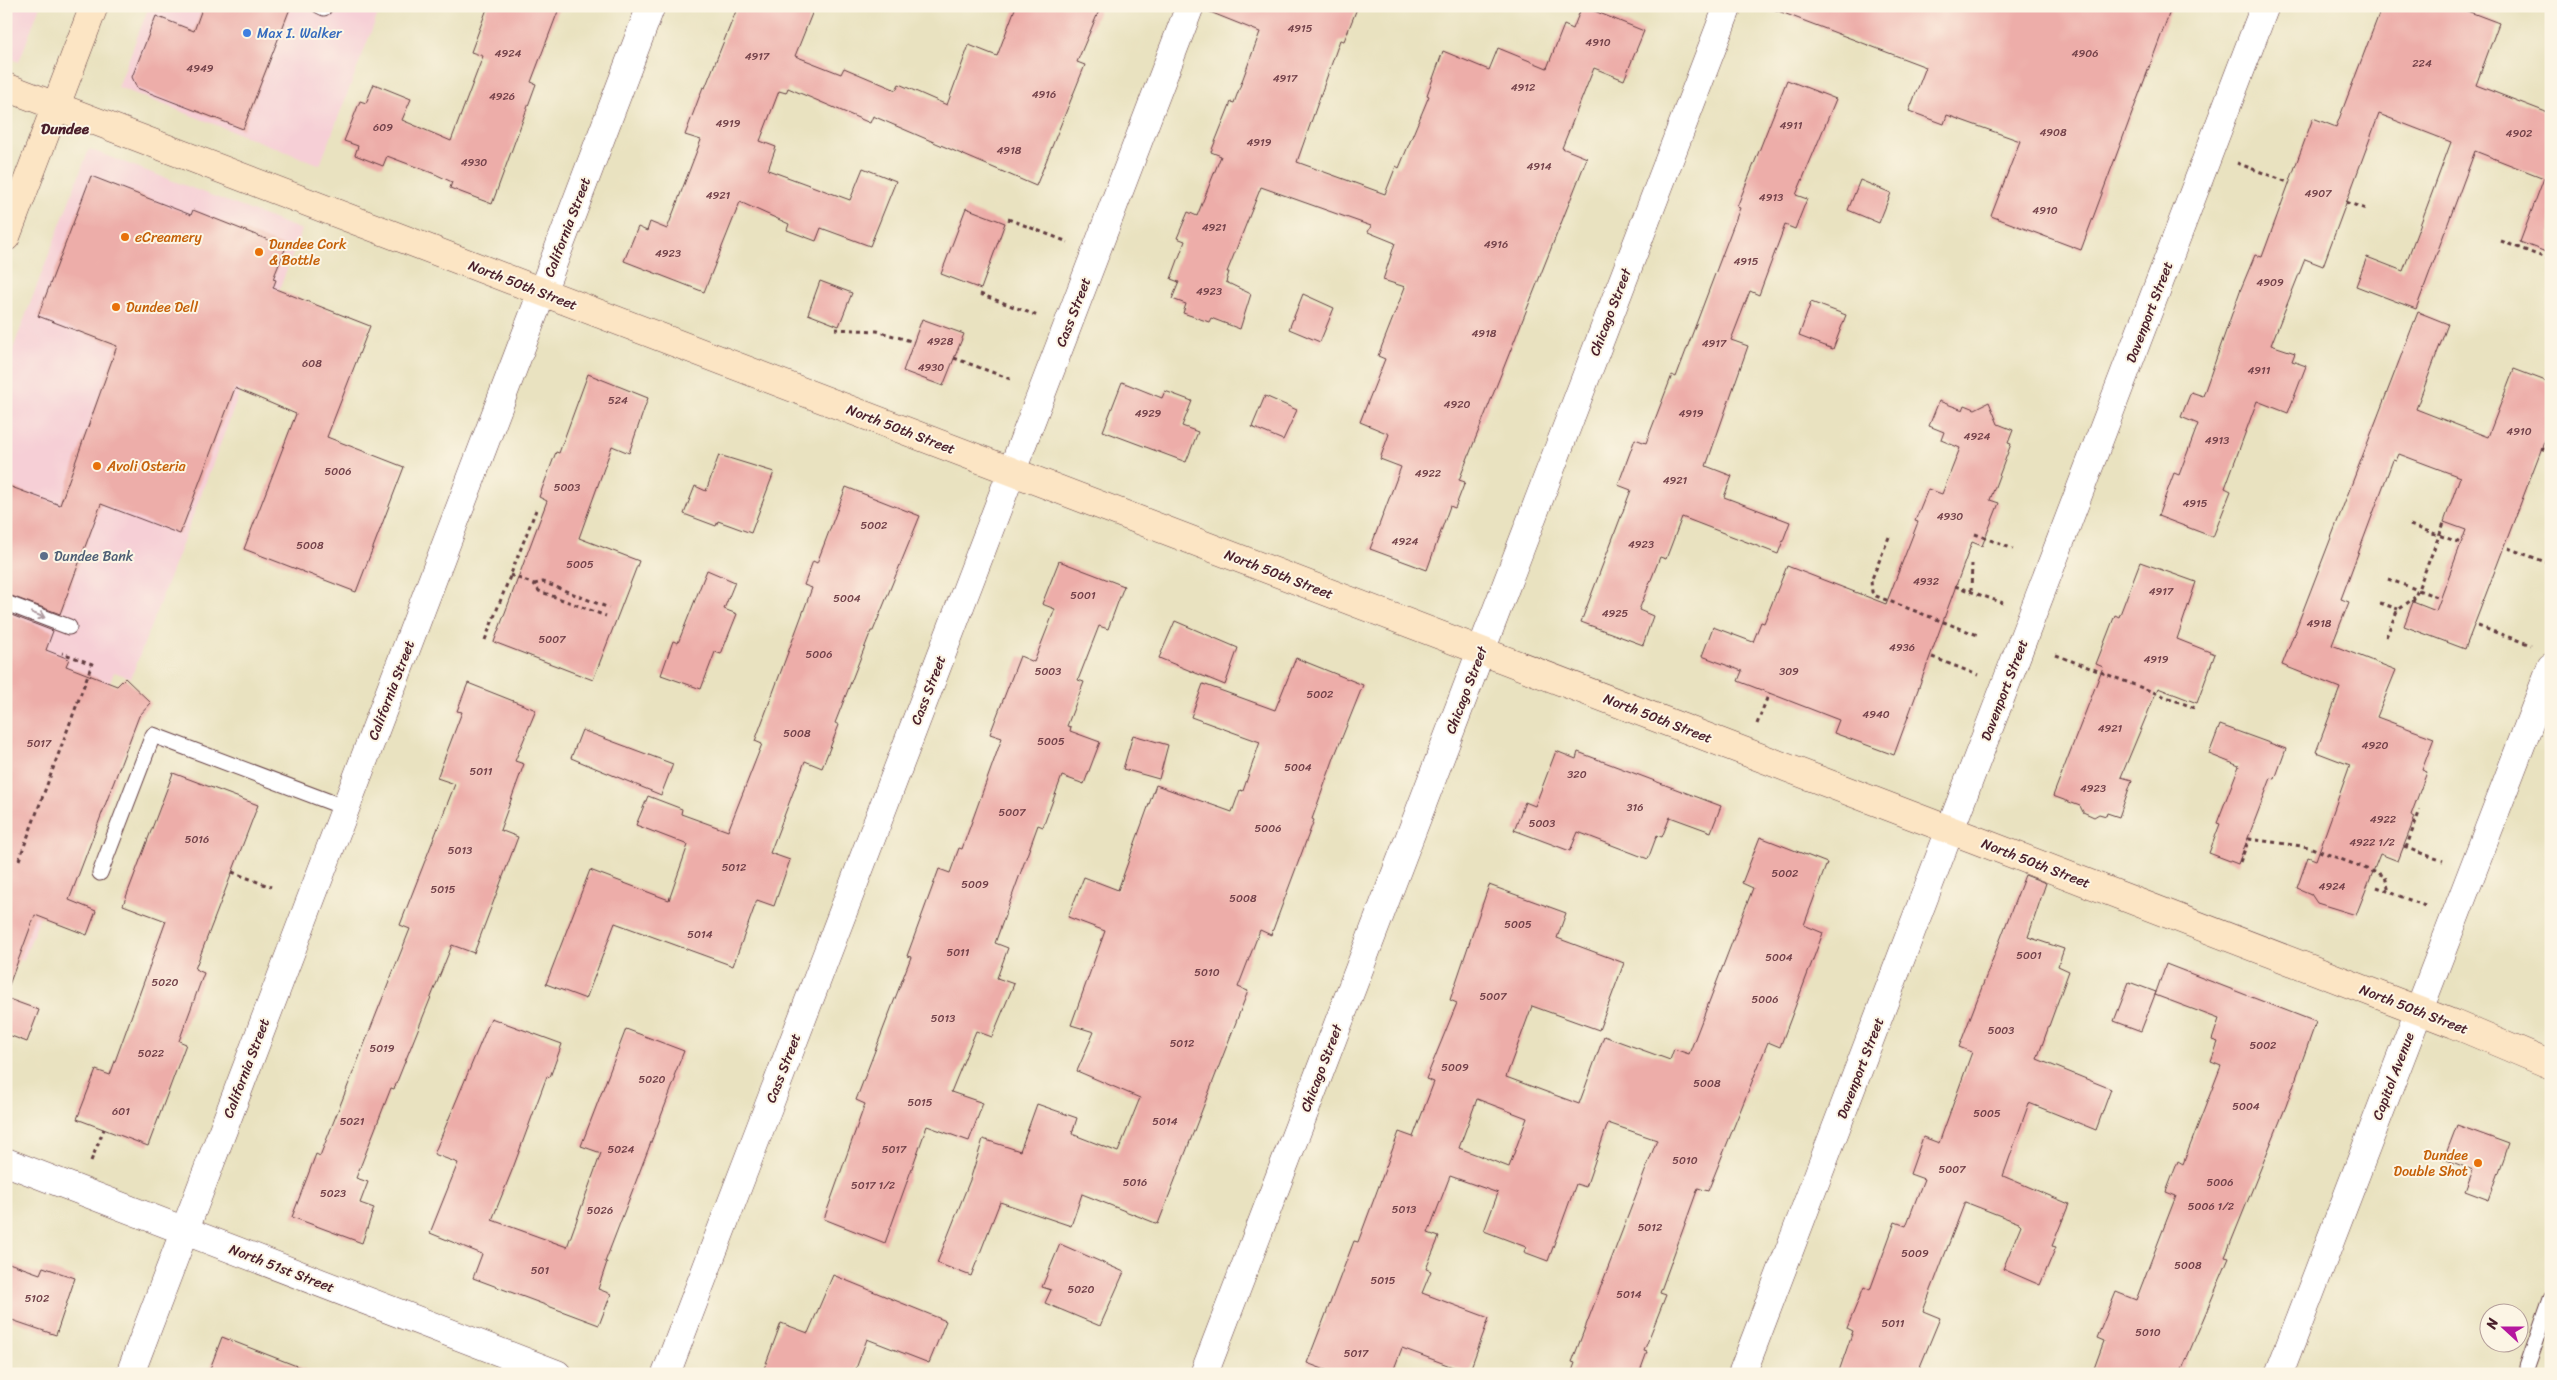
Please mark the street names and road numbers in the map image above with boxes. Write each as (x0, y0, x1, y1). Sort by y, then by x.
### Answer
street label: California Street (537, 174, 598, 281)
street label: North 50th Street (465, 253, 581, 318)
street label: Davenport Street (2119, 258, 2180, 367)
street label: Chicago Street (1582, 263, 1639, 360)
street label: Cass Street (1049, 274, 1098, 351)
street label: North 50th Street (843, 397, 959, 462)
street label: North 50th Street (1221, 542, 1337, 607)
street label: Davenport Street (1974, 636, 2035, 745)
street label: California Street (361, 637, 422, 744)
street label: Chicago Street (1438, 641, 1495, 738)
street label: Cass Street (904, 652, 953, 729)
street label: North 50th Street (1600, 686, 1716, 751)
street label: North 50th Street (1978, 831, 2094, 896)
street label: North 50th Street (2356, 977, 2472, 1042)
street label: Davenport Street (1830, 1014, 1891, 1123)
street label: California Street (216, 1015, 277, 1122)
street label: Chicago Street (1293, 1019, 1350, 1116)
street label: Capitol Avenue (2365, 1028, 2422, 1124)
street label: Cass Street (759, 1030, 808, 1107)
street label: North 51st Street (225, 1237, 338, 1300)

